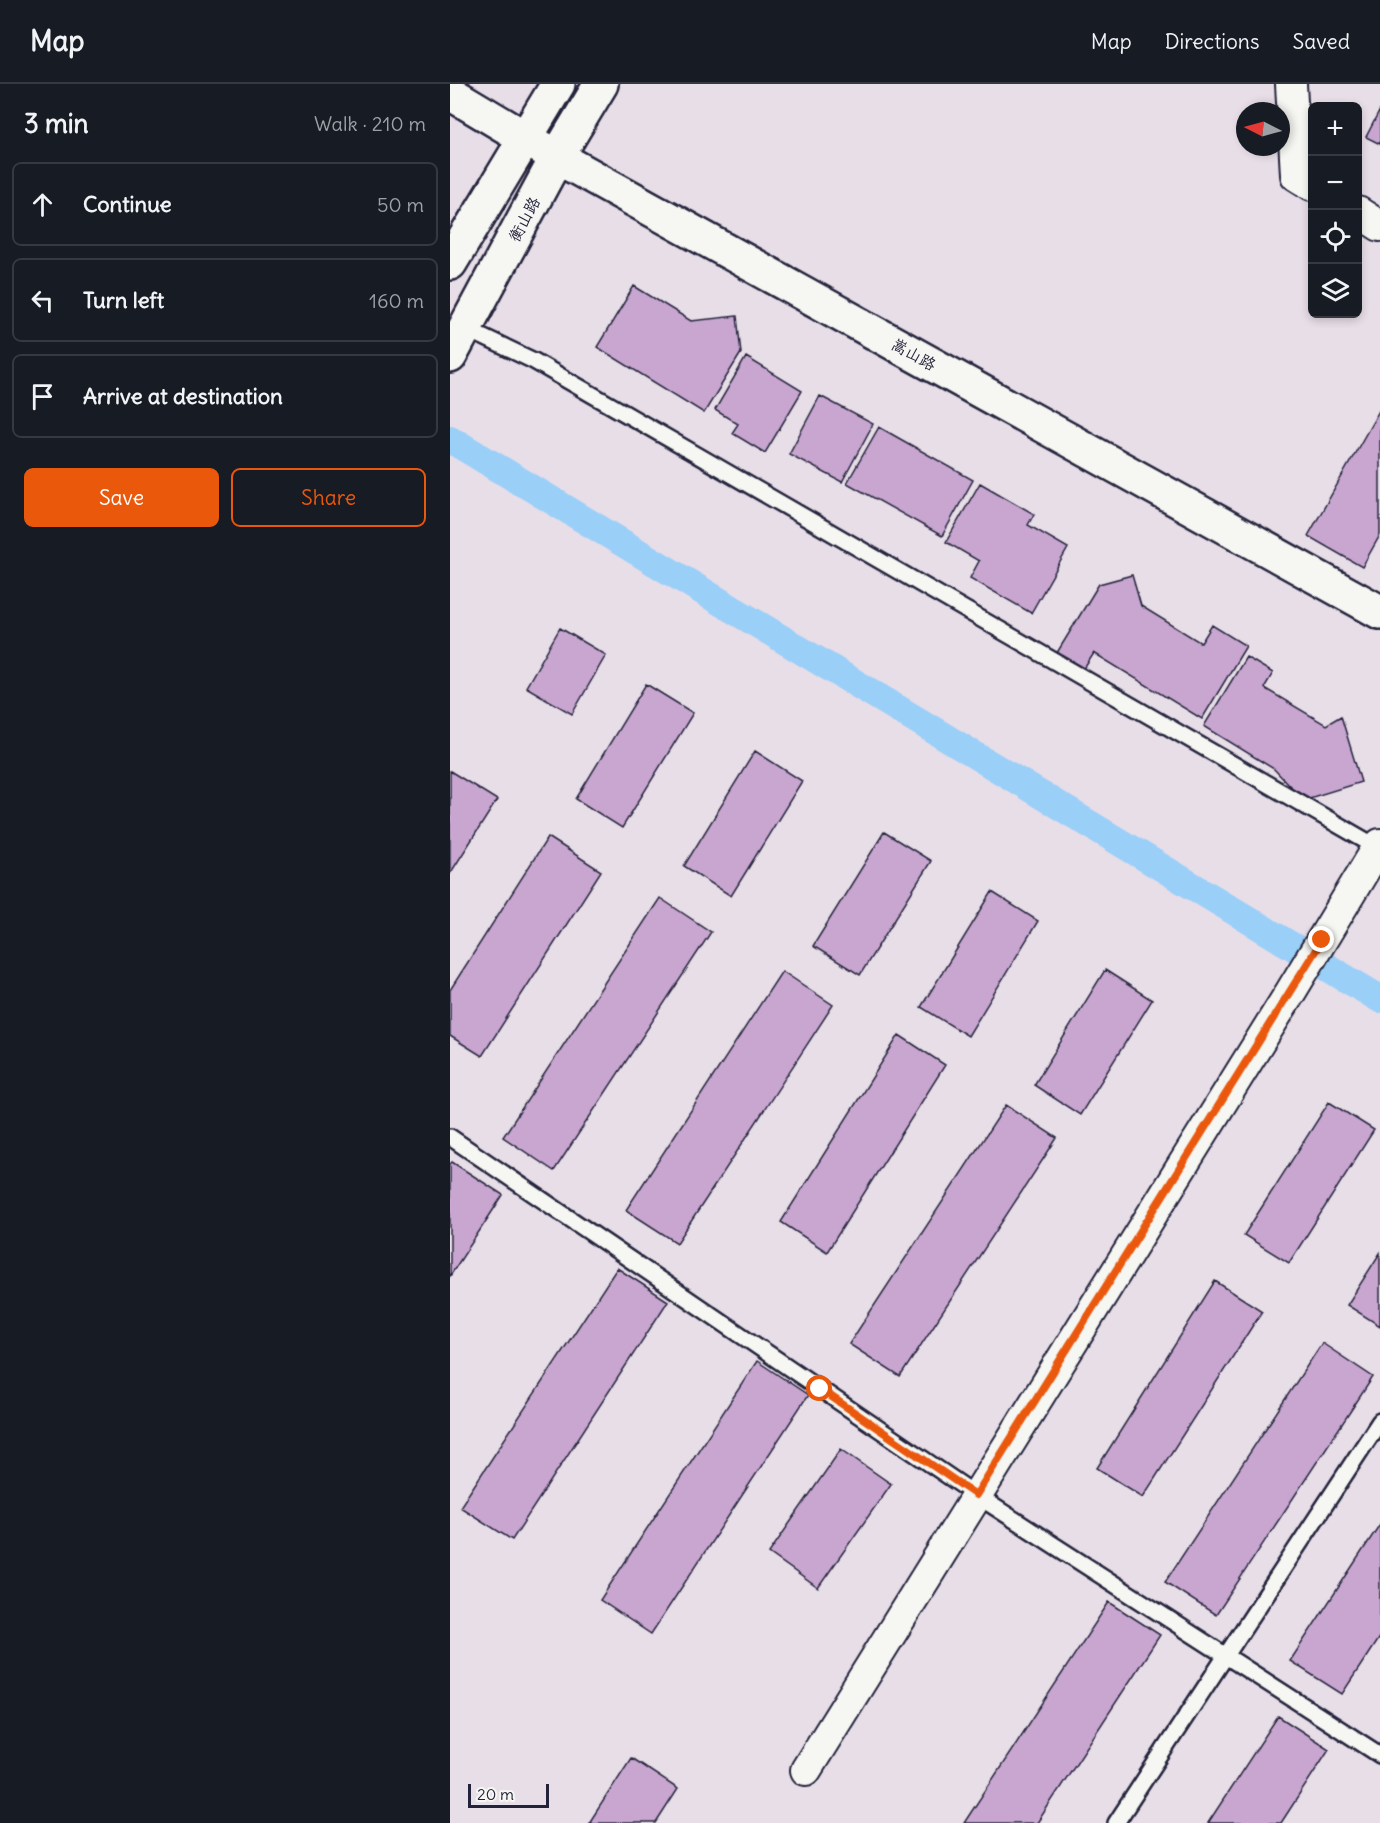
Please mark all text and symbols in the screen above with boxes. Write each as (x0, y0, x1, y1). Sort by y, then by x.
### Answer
text: Map (30, 23, 84, 59)
text: Map (1091, 28, 1132, 55)
text: Directions (1165, 28, 1259, 55)
text: Saved (1292, 28, 1350, 55)
north arrow (1236, 102, 1290, 156)
map controls (1308, 102, 1362, 318)
button: + (1308, 102, 1362, 156)
text: 3 min (24, 107, 89, 140)
text: Walk · 210 m (314, 111, 426, 136)
button: − (1308, 156, 1362, 210)
icon: ahead (26, 188, 59, 221)
text: Continue (83, 190, 172, 218)
text: 50 m (377, 192, 424, 217)
street label: 衡山路 (504, 193, 544, 245)
button: locate (1308, 210, 1362, 264)
button: layers (1308, 264, 1362, 318)
icon: left (26, 284, 59, 317)
text: Turn left (83, 286, 164, 314)
text: 160 m (369, 288, 424, 313)
street label: 嵩山路 (888, 334, 940, 374)
icon: arrive (26, 380, 59, 413)
text: Arrive at destination (83, 382, 283, 410)
button: Save (24, 468, 219, 527)
button: Share (231, 468, 426, 527)
route end (1308, 926, 1334, 952)
route start (806, 1375, 832, 1401)
scale bar (468, 1781, 549, 1808)
text: 20 m (477, 1784, 514, 1804)

